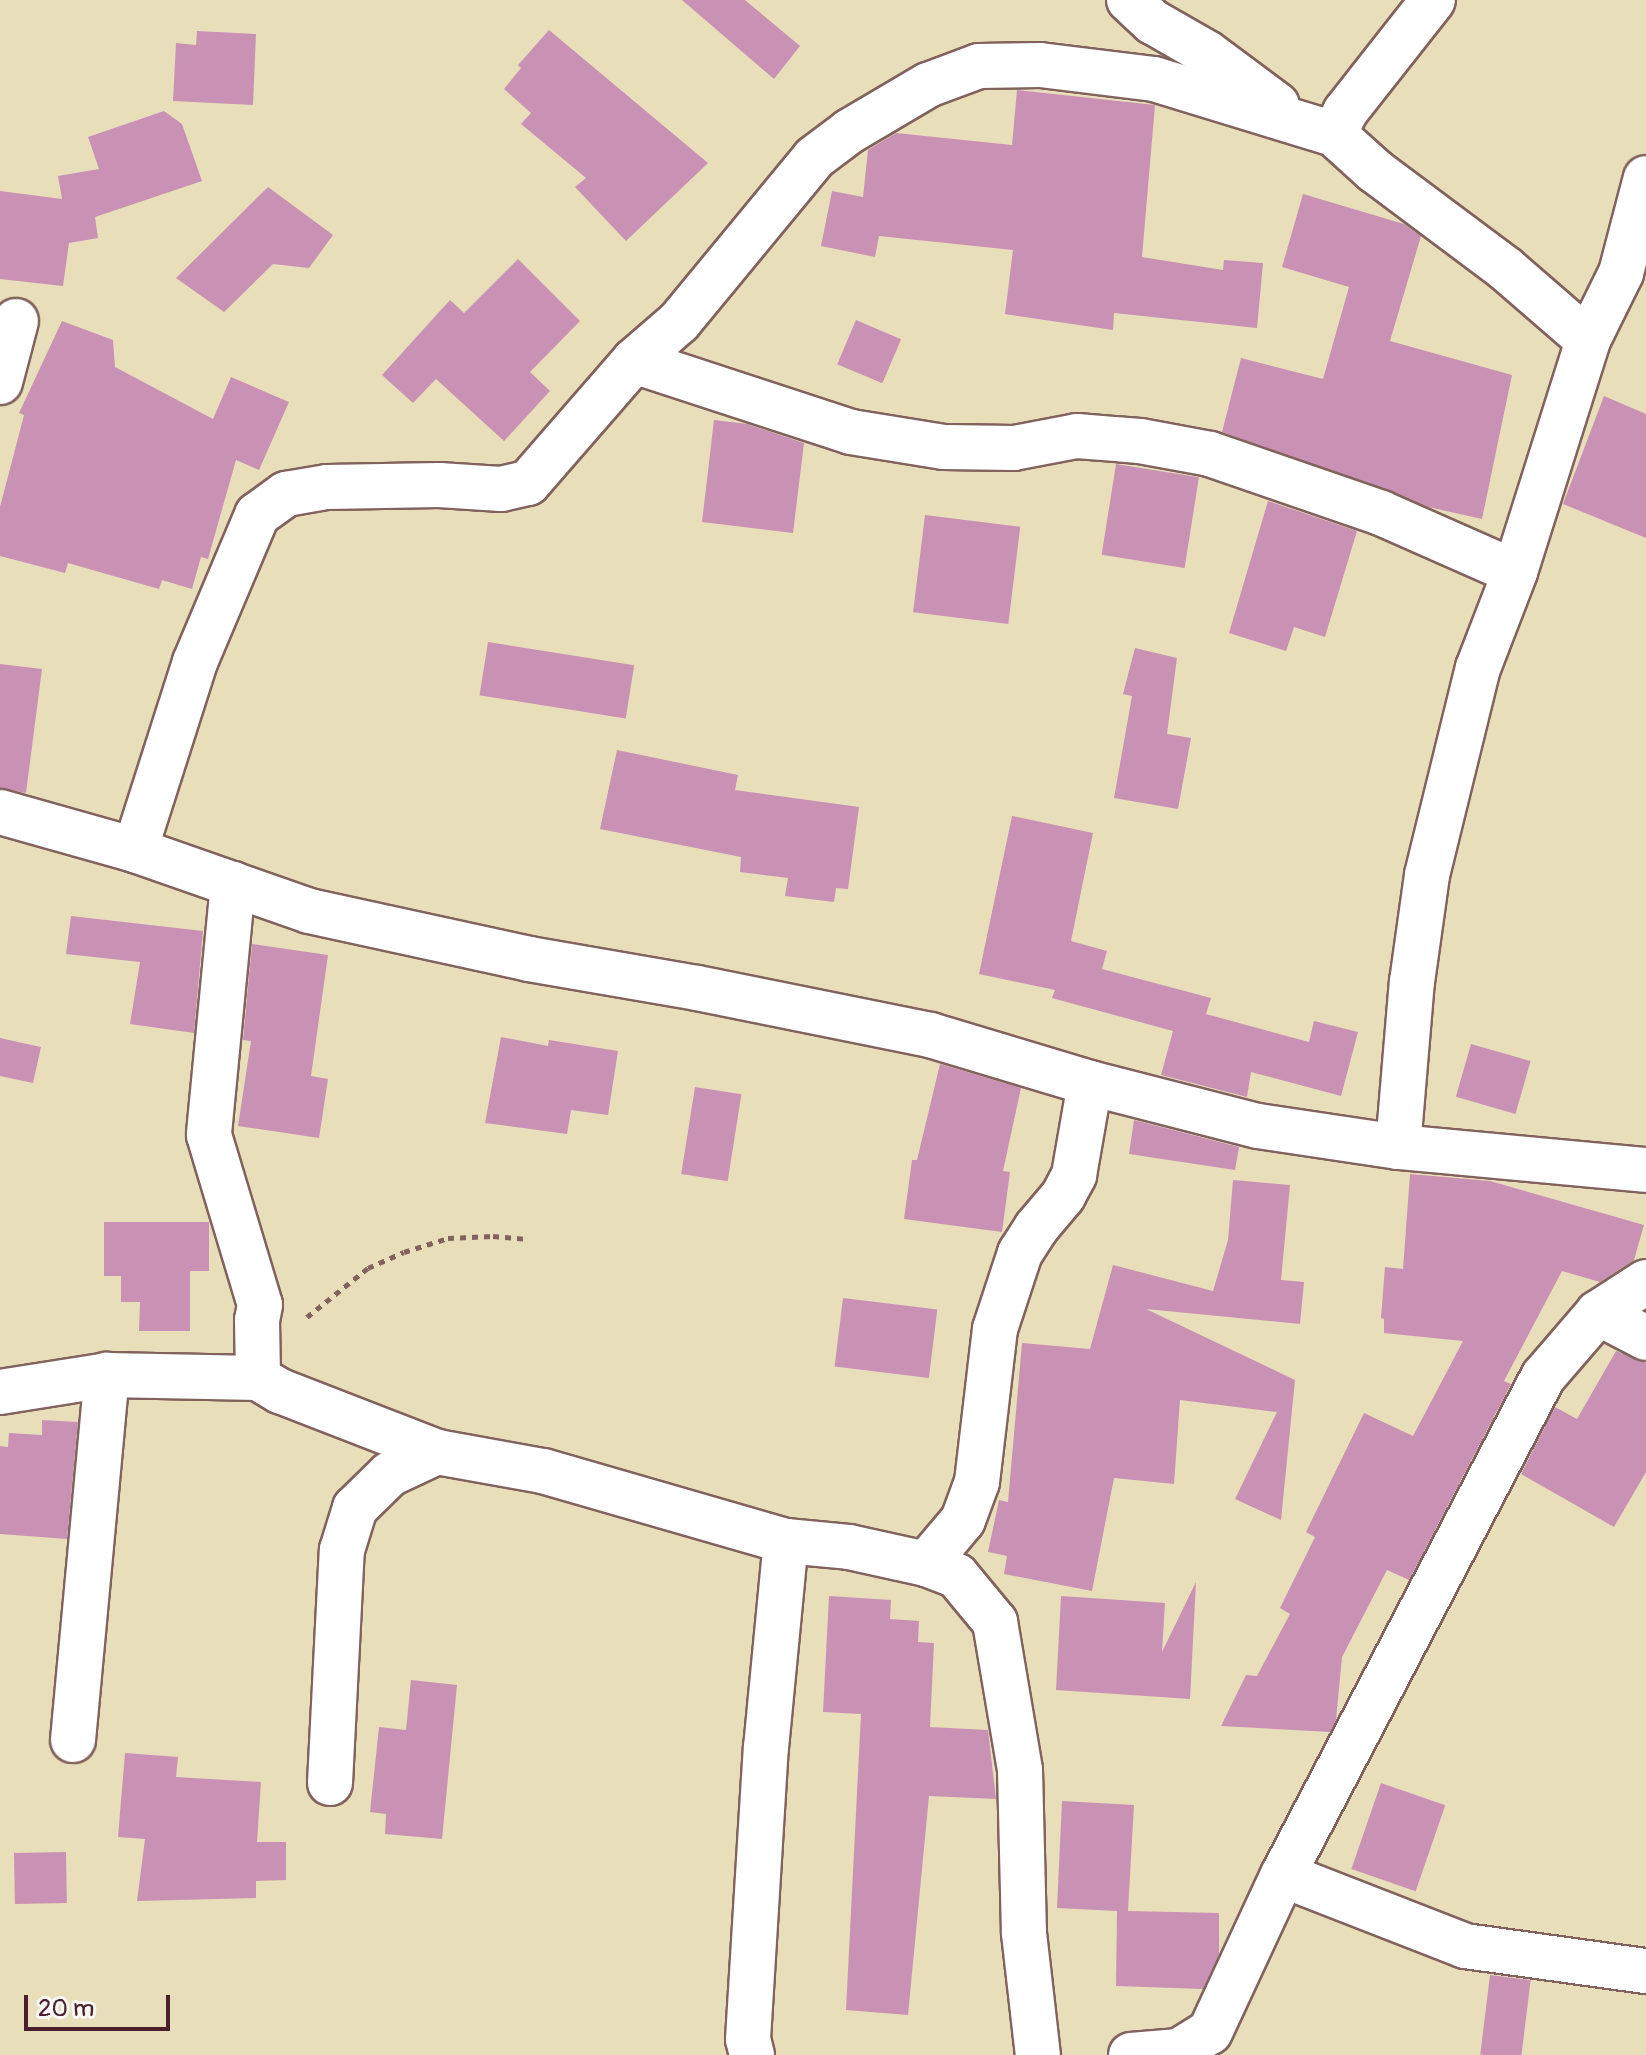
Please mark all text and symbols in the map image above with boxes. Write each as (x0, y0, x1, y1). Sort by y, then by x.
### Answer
scale bar (28, 1979, 174, 2029)
text: 20 m (38, 1994, 94, 2023)

